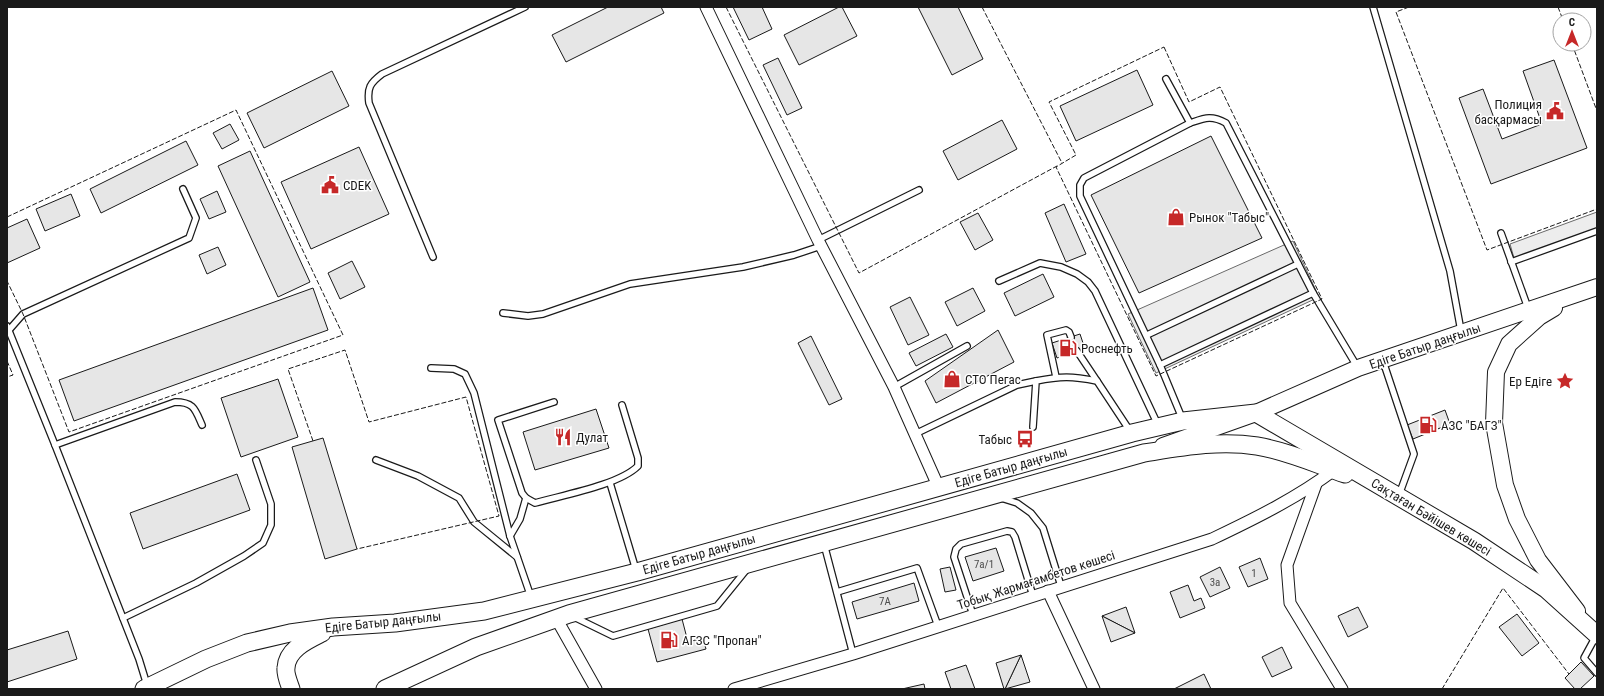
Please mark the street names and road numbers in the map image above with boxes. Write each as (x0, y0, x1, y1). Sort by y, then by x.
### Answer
street label: Едіге Батыр даңғылы (1367, 320, 1483, 372)
street label: Едіге Батыр даңғылы (953, 444, 1069, 490)
street label: Сақтаған Бәйішев көшесі (1368, 475, 1494, 559)
street label: Едіге Батыр даңғылы (641, 531, 757, 577)
street label: Тобық Жармағамбетов көшесі (955, 547, 1117, 613)
street label: Едіге Батыр даңғылы (324, 608, 442, 636)

